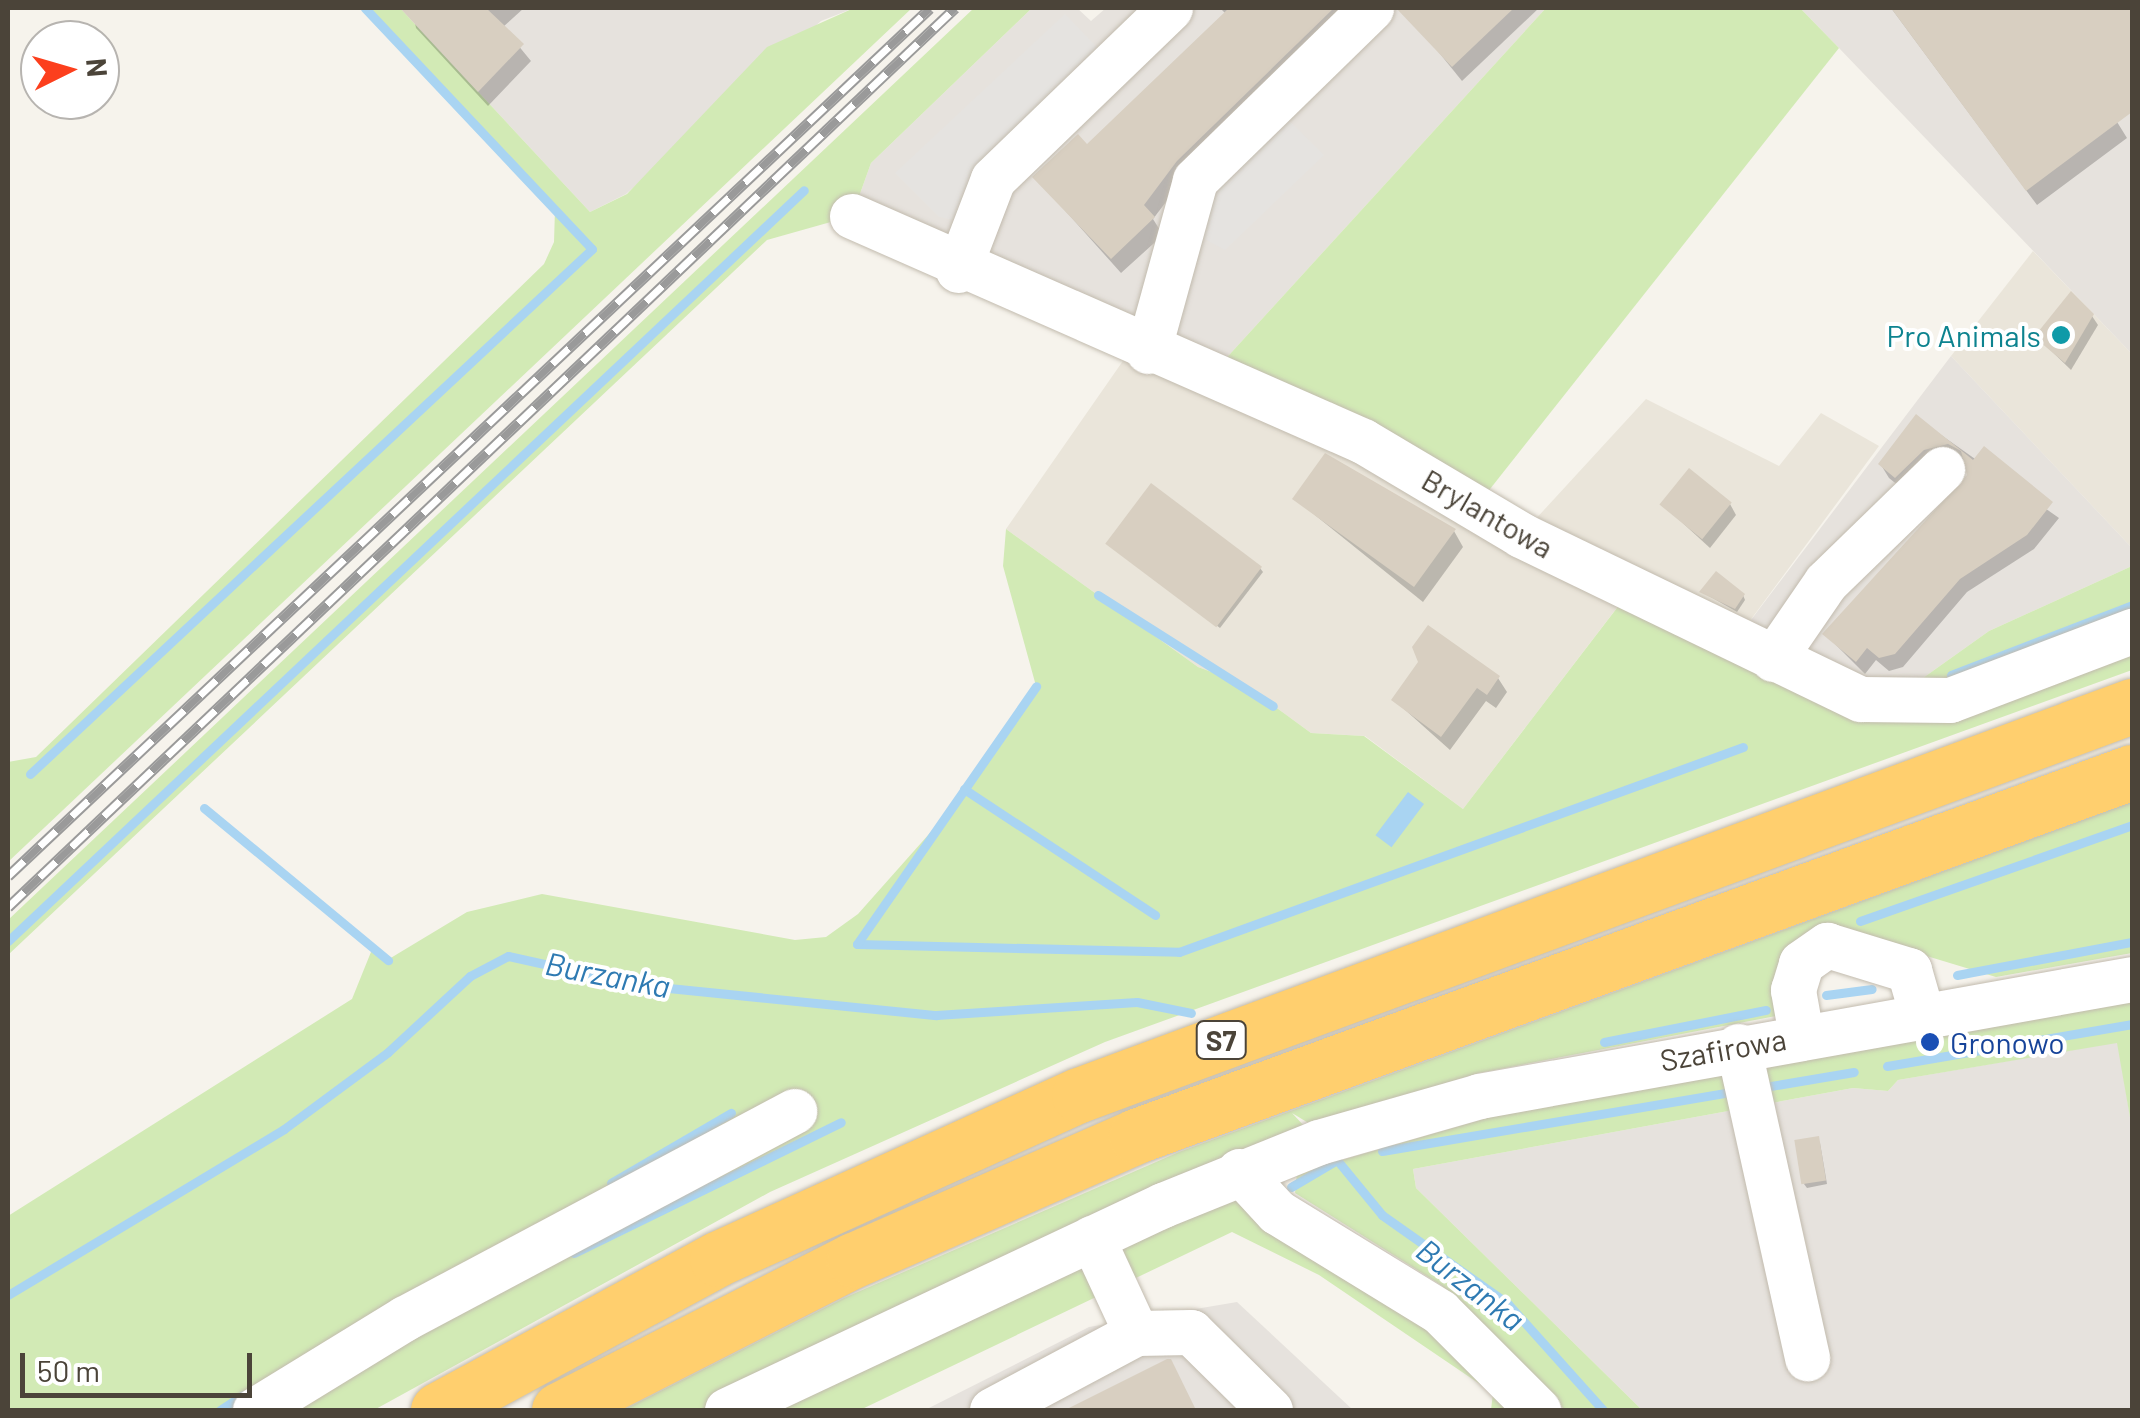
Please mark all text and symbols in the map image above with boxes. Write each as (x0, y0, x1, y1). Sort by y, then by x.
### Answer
north arrow (20, 20, 120, 120)
text: N (80, 57, 116, 78)
place label: Pro Animals (1887, 317, 2041, 353)
marker: Pro Animals (2050, 324, 2072, 346)
street label: Brylantowa (1416, 461, 1560, 565)
water label: Burzanka (542, 943, 674, 1005)
road number: S7 (1194, 1017, 1248, 1063)
street label: Szafirowa (1657, 1020, 1789, 1078)
place label: Gronowo (1950, 1024, 2065, 1060)
marker: Gronowo (1919, 1031, 1941, 1053)
water label: Burzanka (1409, 1230, 1533, 1338)
scale bar (25, 1333, 258, 1395)
text: 50 m (37, 1352, 100, 1388)

